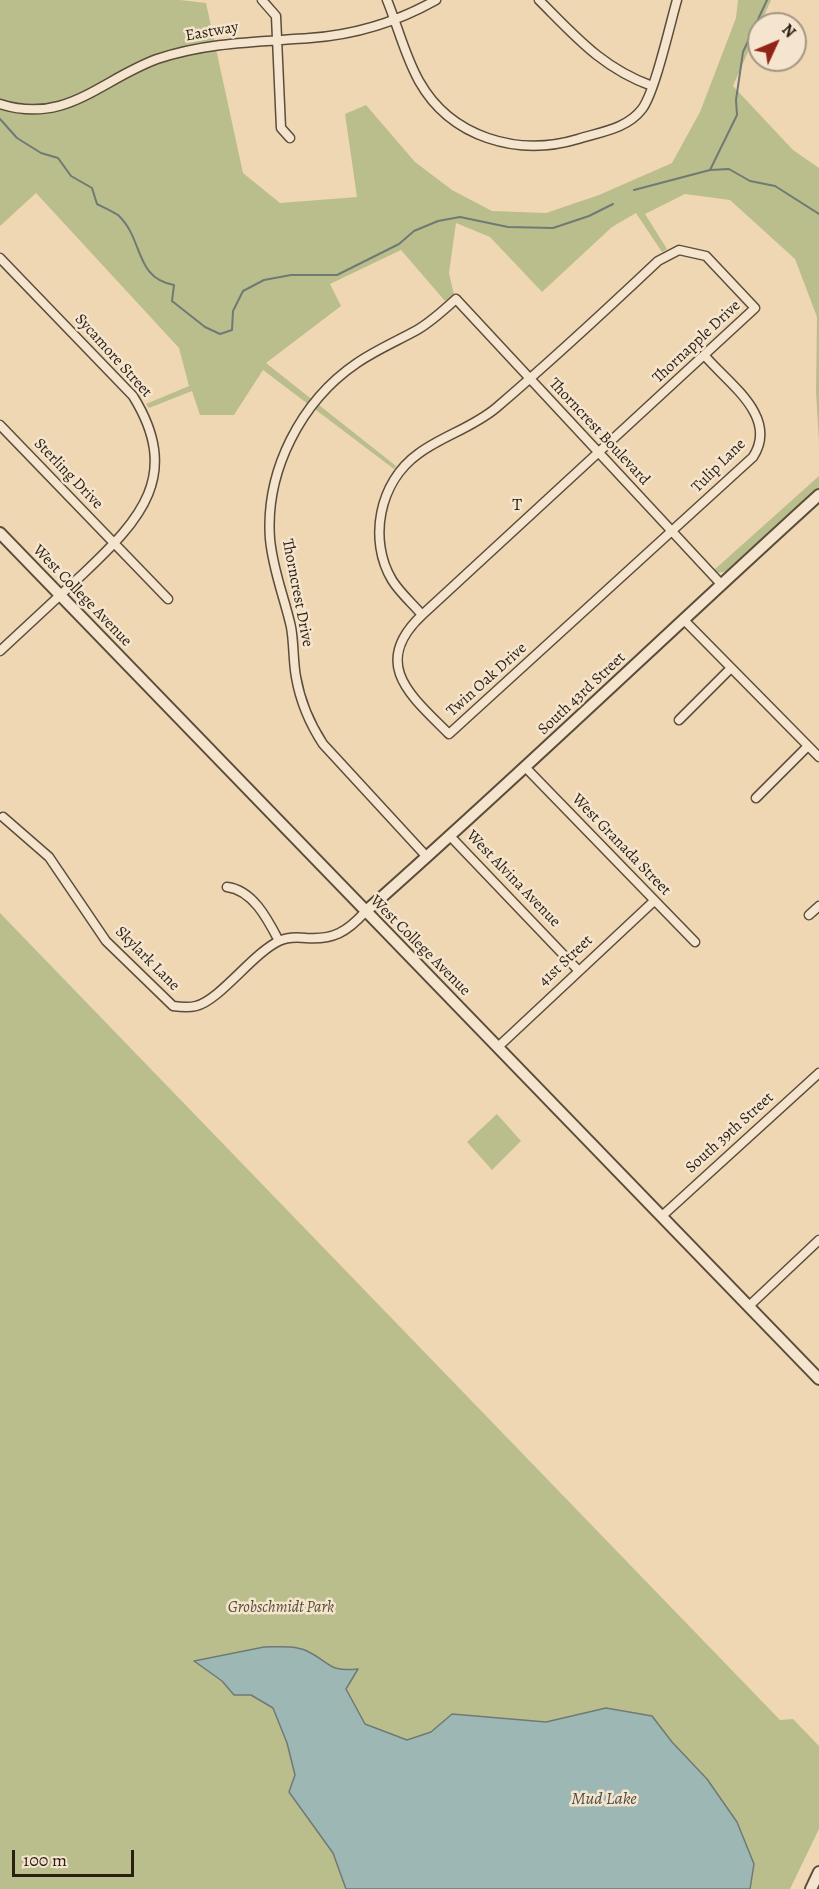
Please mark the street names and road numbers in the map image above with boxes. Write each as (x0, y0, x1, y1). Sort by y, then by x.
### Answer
street label: Eastway (184, 18, 240, 46)
street label: Thornapple Drive (649, 296, 745, 388)
street label: Sycamore Street (70, 310, 156, 402)
street label: Thorncrest Boulevard (544, 374, 654, 490)
street label: Sterling Drive (29, 434, 107, 514)
street label: Tulip Lane (688, 435, 750, 497)
street label: Thorncrest Drive (277, 537, 317, 649)
street label: West College Avenue (28, 541, 136, 651)
street label: Twin Oak Drive (443, 639, 531, 721)
street label: South 43rd Street (534, 649, 630, 739)
street label: West Granada Street (567, 790, 675, 900)
street label: West Alvina Avenue (462, 827, 564, 931)
street label: West College Avenue (366, 892, 474, 1000)
street label: Skylark Lane (111, 923, 183, 995)
street label: 41st Street (535, 931, 597, 991)
street label: South 39th Street (682, 1088, 778, 1178)

